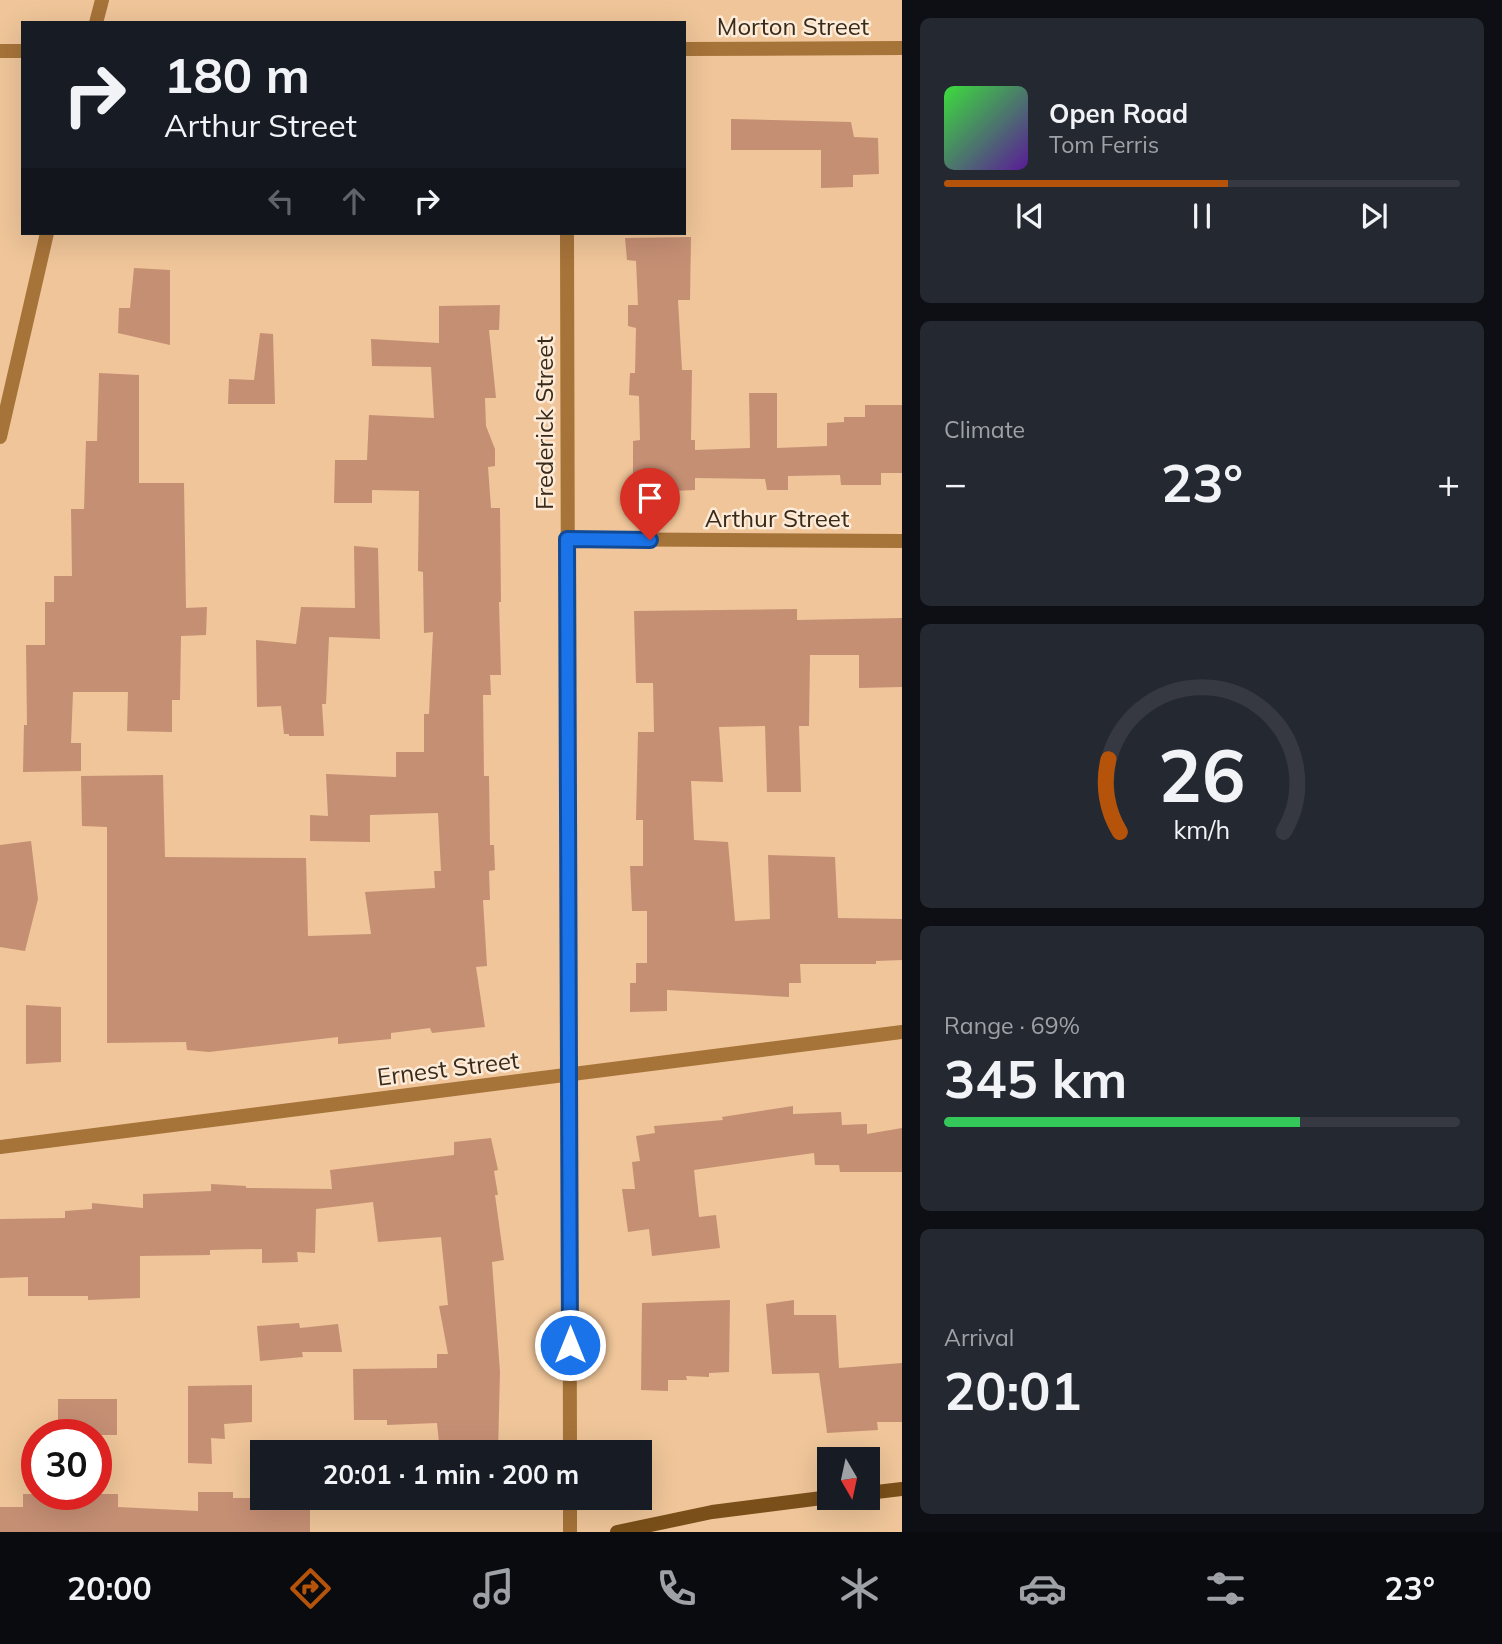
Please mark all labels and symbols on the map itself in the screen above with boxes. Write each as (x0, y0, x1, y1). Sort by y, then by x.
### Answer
street label: Morton Street (717, 11, 869, 41)
street label: Frederick Street (529, 336, 559, 510)
pin (620, 468, 680, 540)
street label: Arthur Street (705, 503, 849, 533)
street label: Ernest Street (375, 1044, 521, 1092)
position arrow (533, 1308, 607, 1382)
speed limit sign: 30 (21, 1419, 112, 1510)
north arrow (817, 1447, 880, 1510)

